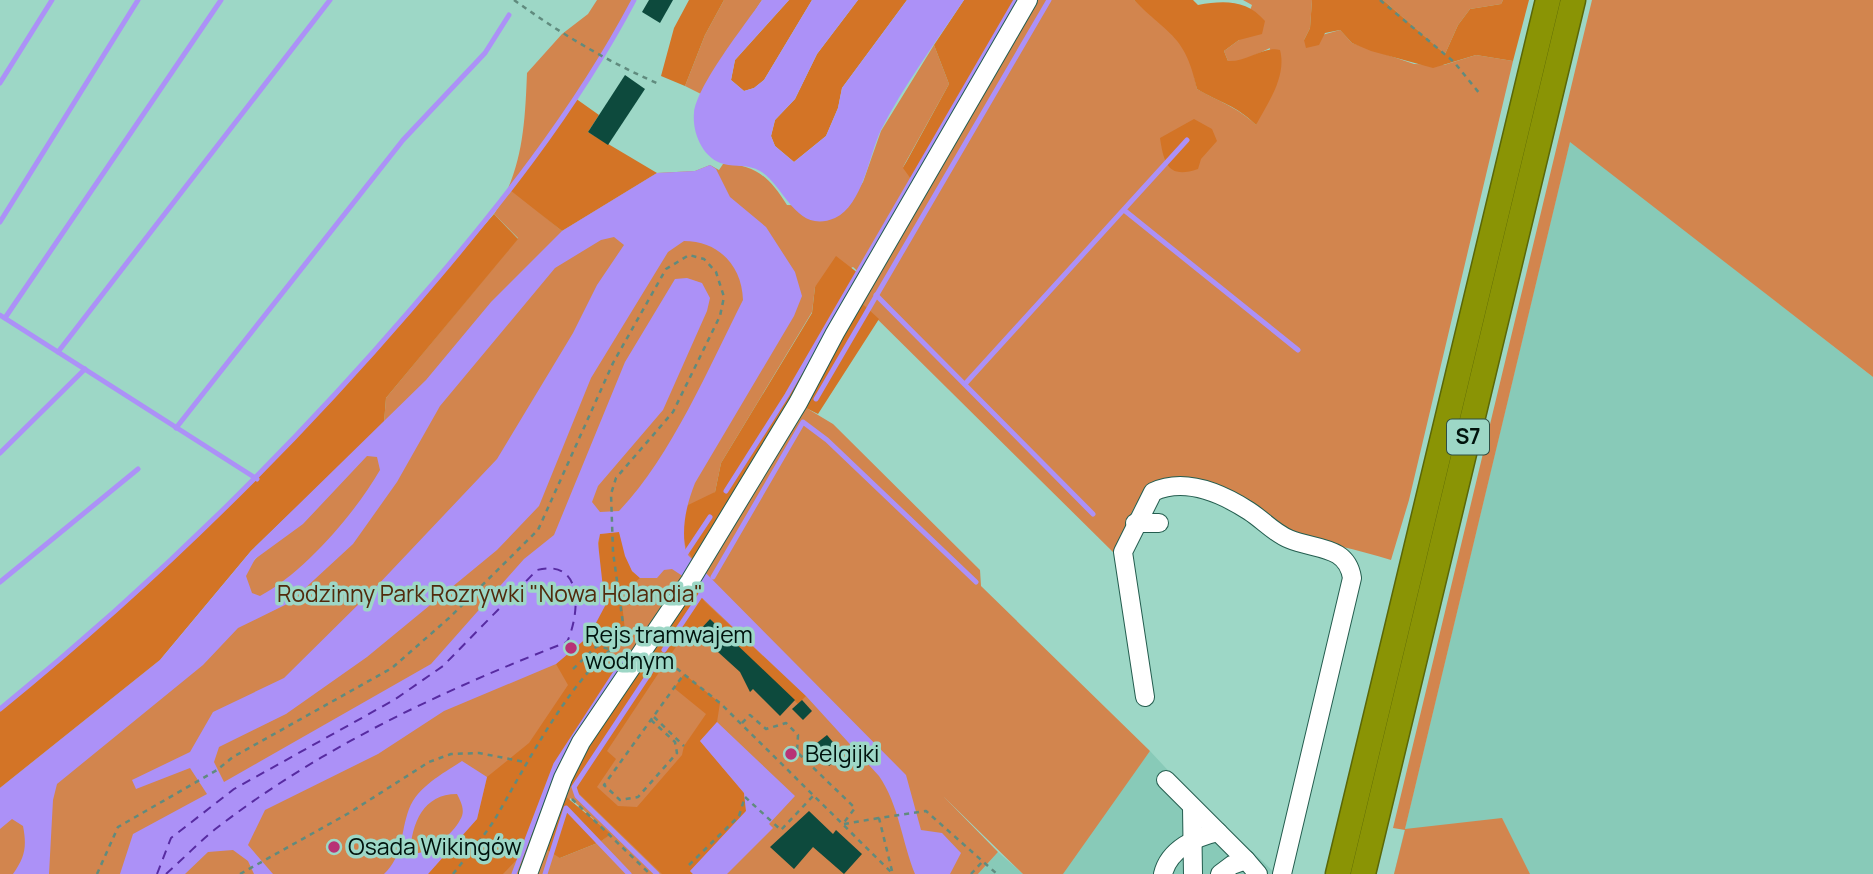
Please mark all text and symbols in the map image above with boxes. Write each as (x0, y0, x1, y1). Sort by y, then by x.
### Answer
road number: S7 (1447, 420, 1489, 454)
park label: Rodzinny Park Rozrywki "Nowa Holandia" (277, 577, 703, 609)
place label: Rejs tramwajem wodnym (585, 618, 753, 676)
marker: Rejs tramwajem wodnym (563, 640, 579, 656)
place label: Belgijki (805, 737, 879, 769)
marker: Belgijki (783, 746, 799, 762)
place label: Osada Wikingów (348, 830, 522, 862)
marker: Osada Wikingów (326, 839, 342, 855)

